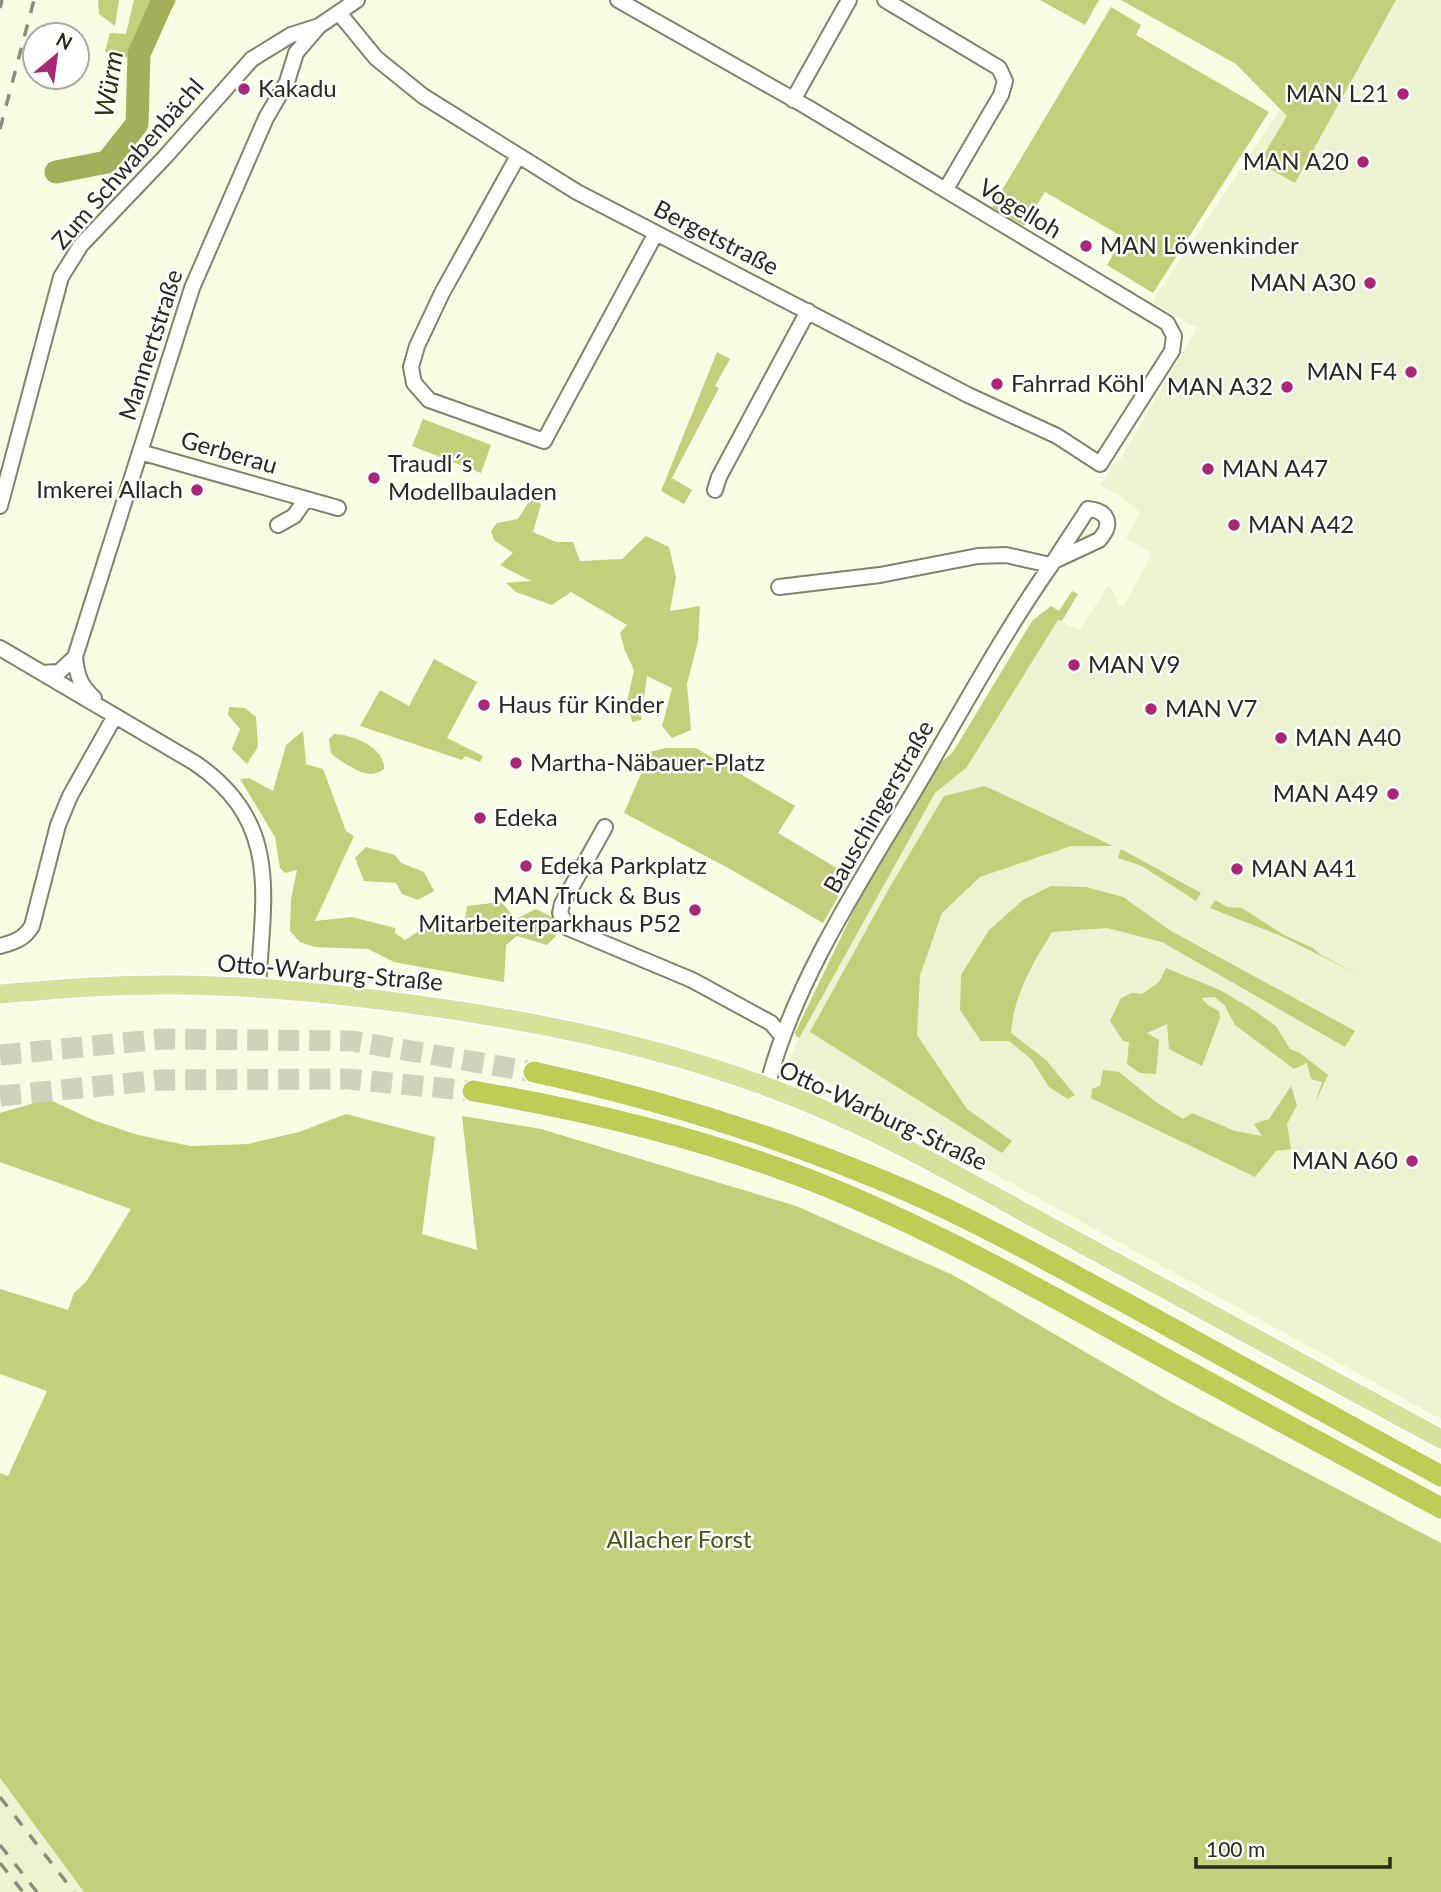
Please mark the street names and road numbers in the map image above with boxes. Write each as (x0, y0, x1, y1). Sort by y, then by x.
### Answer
street label: Zum Schwabenbächl (45, 72, 209, 254)
street label: Vogelloh (974, 172, 1067, 244)
street label: Bergetstraße (650, 193, 784, 280)
street label: Mannertstraße (112, 266, 188, 424)
street label: Gerberau (178, 424, 281, 479)
street label: Bauschingerstraße (816, 715, 939, 898)
street label: Otto-Warburg-Straße (216, 947, 444, 996)
street label: Otto-Warburg-Straße (775, 1054, 992, 1176)

